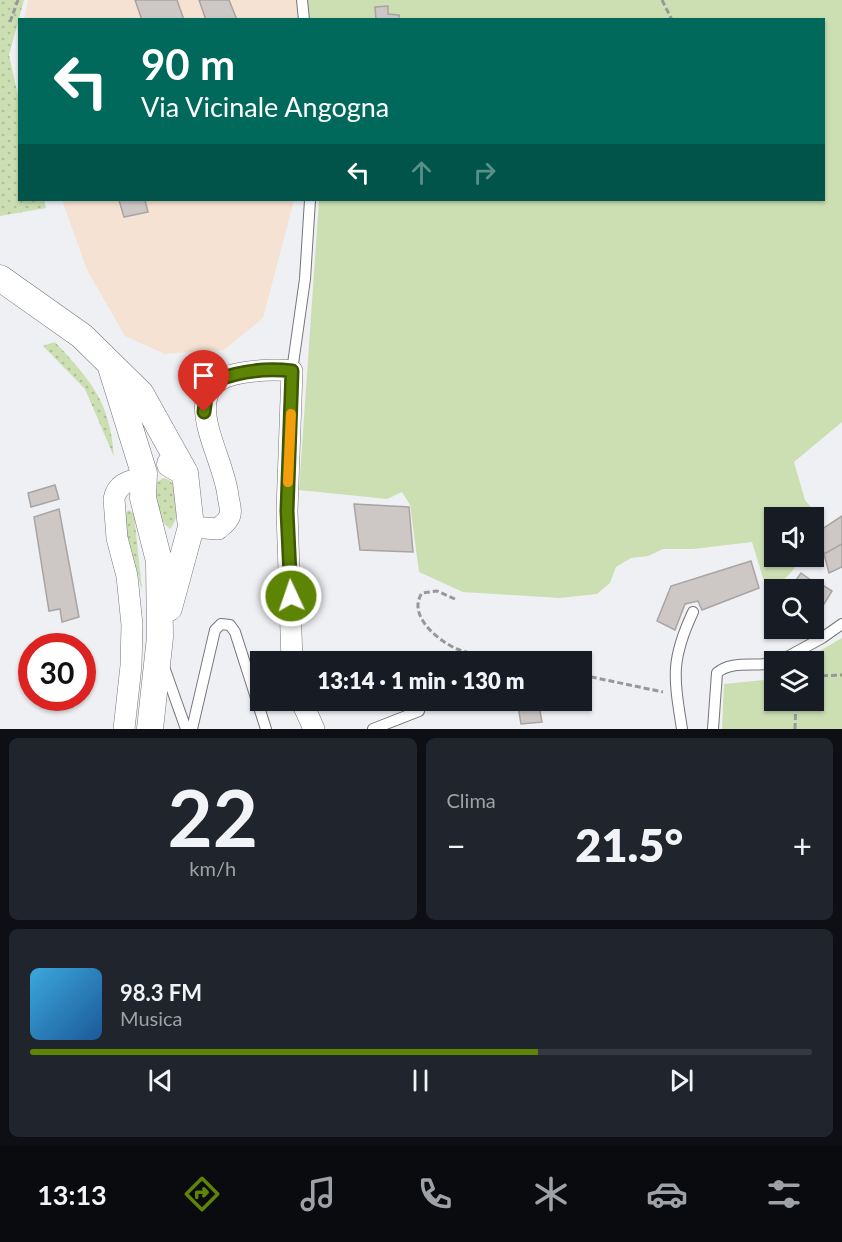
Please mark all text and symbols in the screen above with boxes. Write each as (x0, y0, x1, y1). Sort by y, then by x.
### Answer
text: 90 m (141, 39, 235, 89)
icon: left (42, 42, 120, 120)
text: Via Vicinale Angogna (141, 90, 389, 123)
icon: left (342, 156, 375, 189)
icon: ahead (405, 156, 438, 189)
icon: right (468, 156, 501, 189)
pin (178, 350, 229, 412)
icon: arrive (187, 359, 220, 392)
map controls (764, 507, 824, 711)
button: sound (764, 507, 824, 567)
position arrow (259, 564, 323, 628)
button: search (764, 579, 824, 639)
speed limit sign: 30 (18, 633, 96, 711)
button: layers (764, 651, 824, 711)
text: 13:14 · 1 min · 130 m (318, 667, 524, 694)
text: 22 (168, 770, 258, 864)
text: Clima (447, 788, 496, 812)
text: 21.5° (575, 818, 683, 872)
text: − (447, 825, 466, 865)
text: + (793, 825, 812, 865)
text: km/h (189, 856, 236, 880)
text: 98.3 FM (120, 979, 202, 1006)
text: Musica (120, 1006, 183, 1030)
icon: previous (144, 1064, 177, 1097)
icon: pause (404, 1064, 437, 1097)
icon: next (665, 1064, 698, 1097)
icon: directions (181, 1173, 223, 1215)
icon: music (297, 1173, 339, 1215)
icon: phone (414, 1173, 456, 1215)
icon: climate (530, 1173, 572, 1215)
icon: car (646, 1173, 688, 1215)
icon: filters (763, 1173, 805, 1215)
text: 13:13 (37, 1178, 107, 1211)

